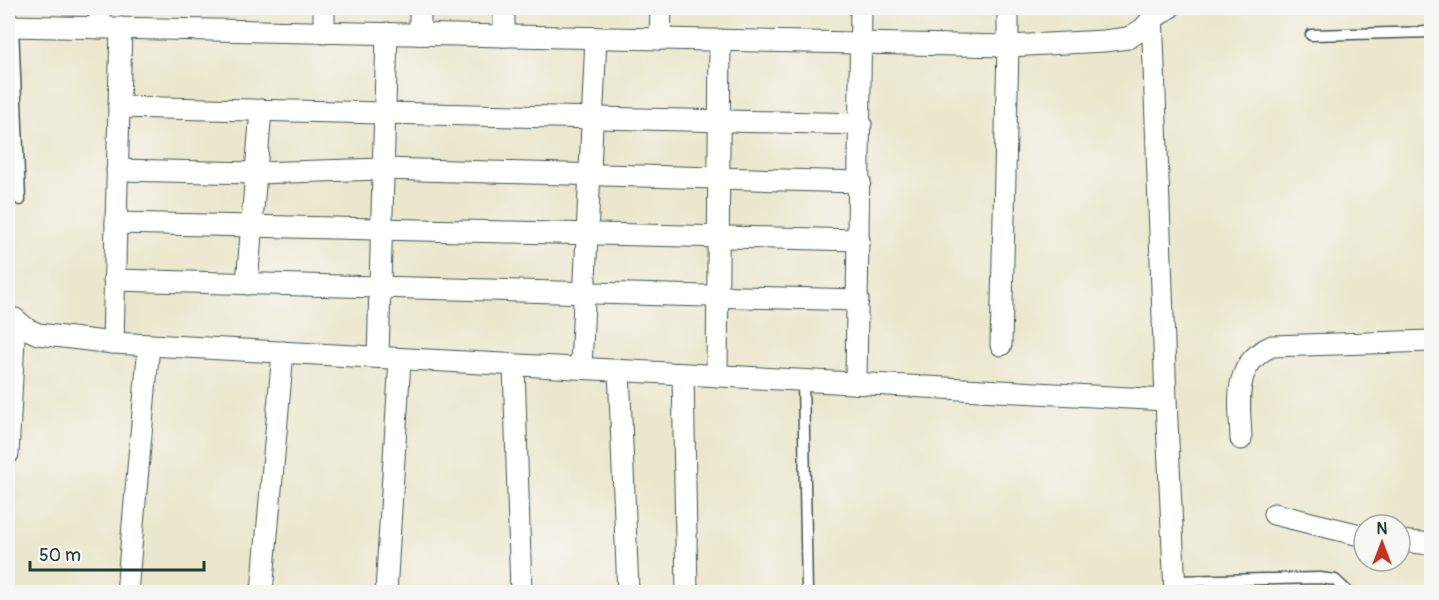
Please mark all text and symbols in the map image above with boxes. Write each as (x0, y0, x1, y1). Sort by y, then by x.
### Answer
north arrow (1352, 513, 1412, 573)
text: N (1377, 519, 1388, 539)
scale bar (30, 534, 204, 572)
text: 50 m (39, 544, 81, 567)

